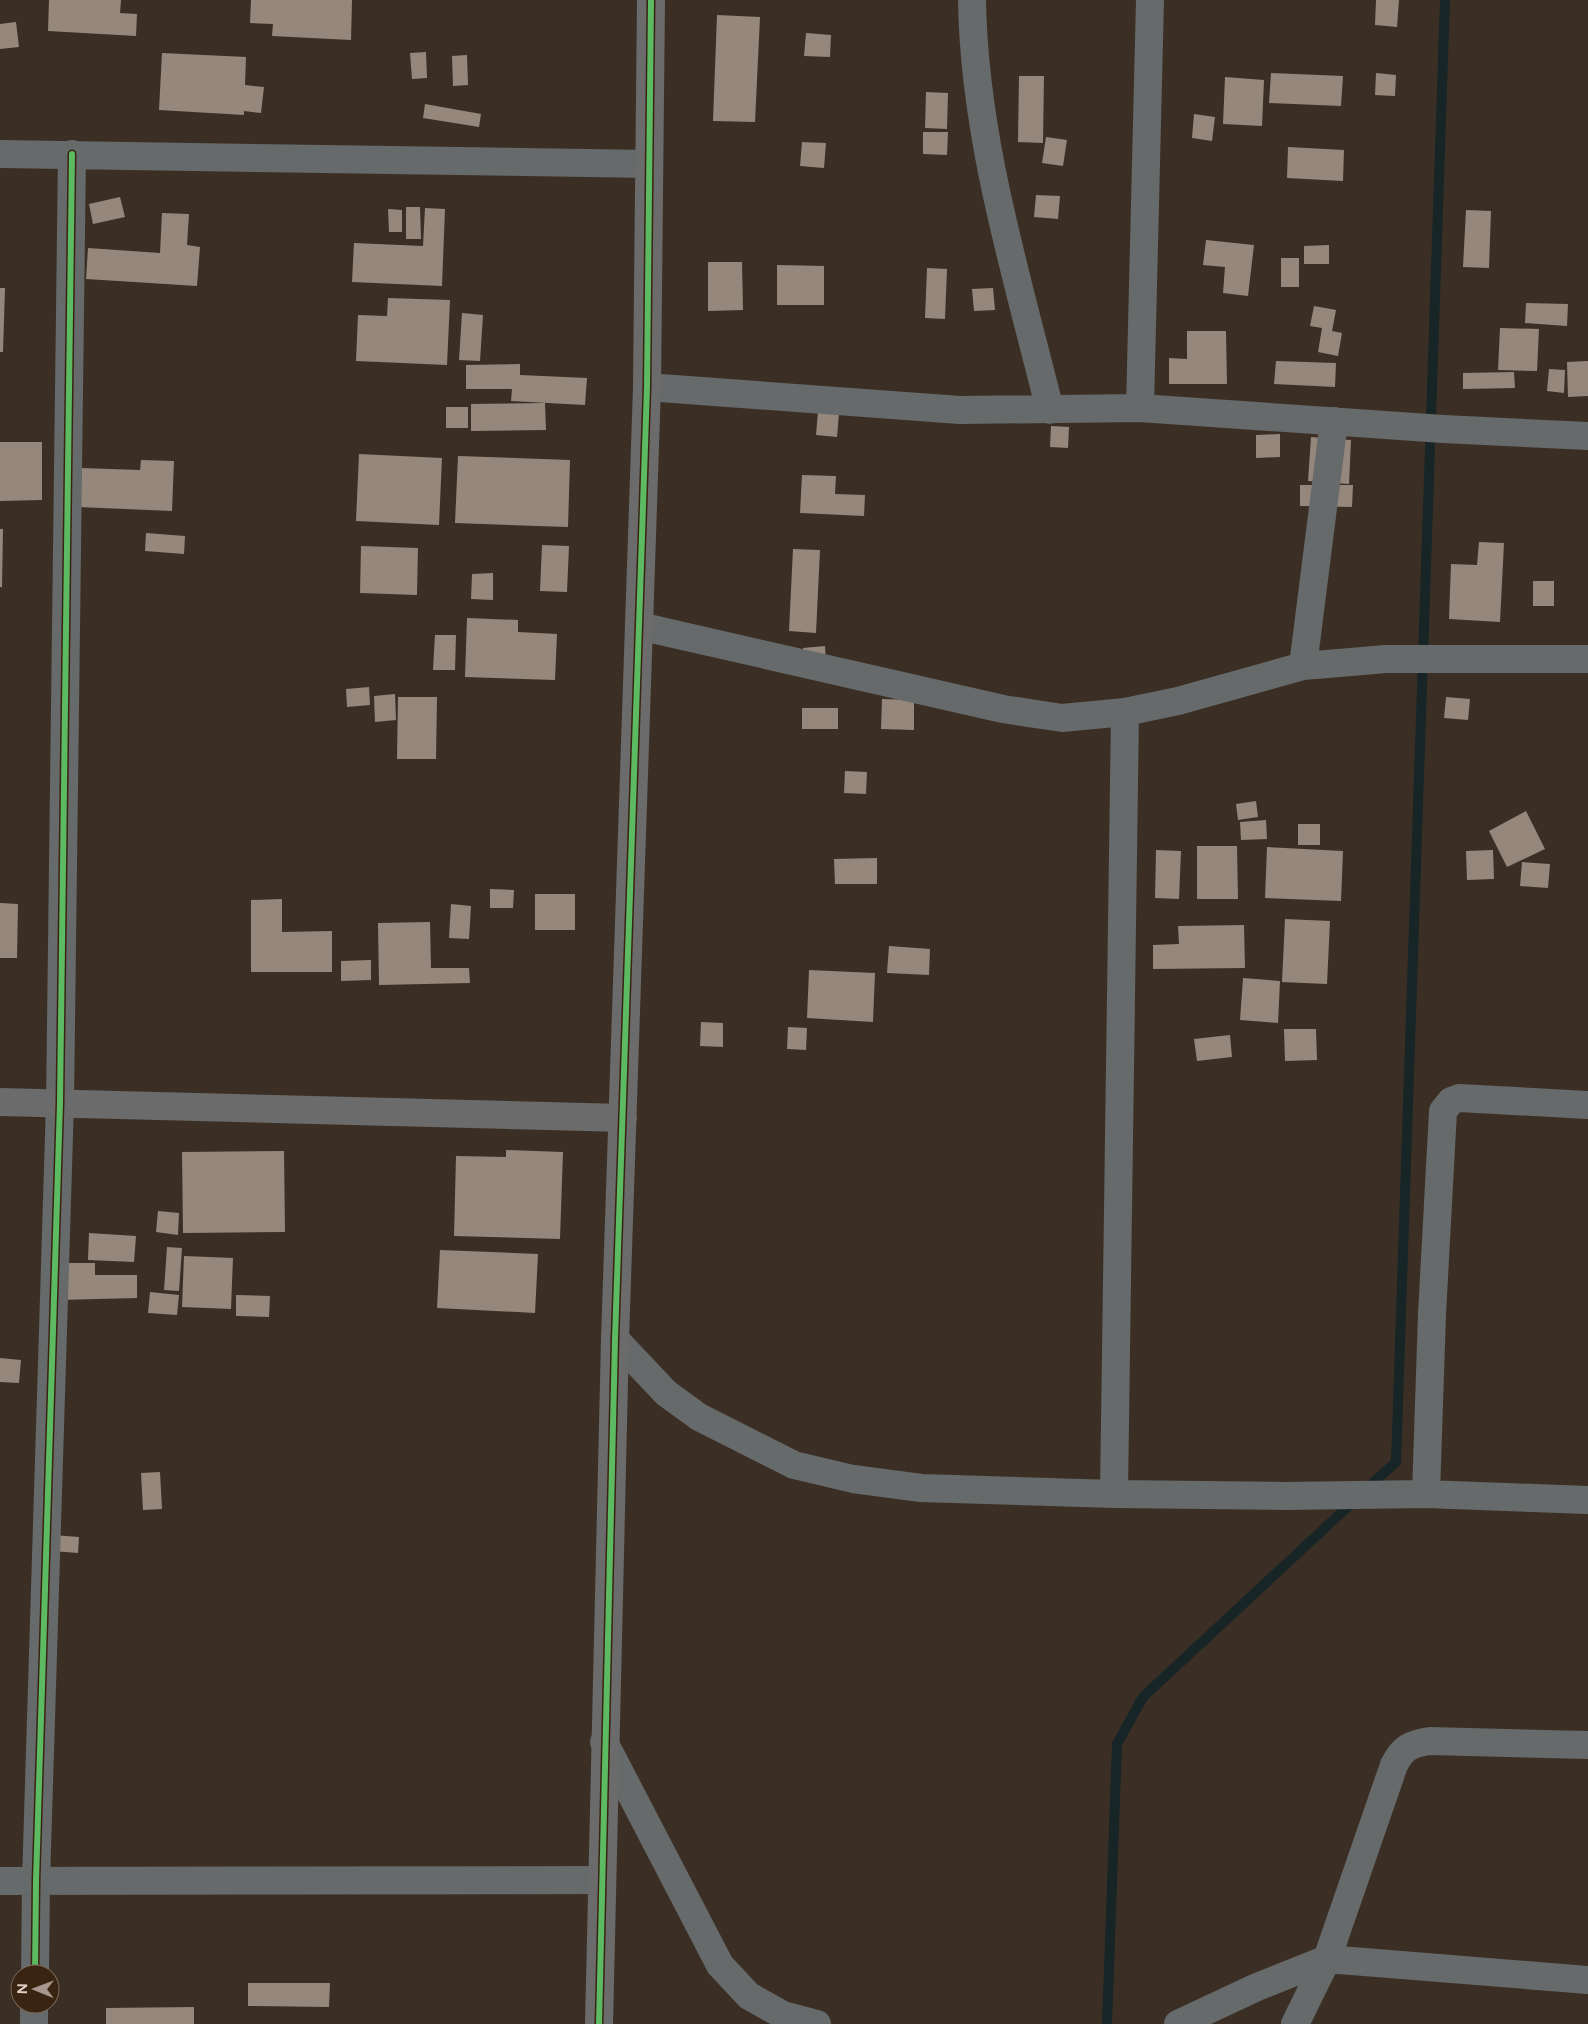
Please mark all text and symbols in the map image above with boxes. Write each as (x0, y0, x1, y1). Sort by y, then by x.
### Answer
north arrow (10, 1964, 60, 2014)
text: N (14, 1983, 31, 1994)

